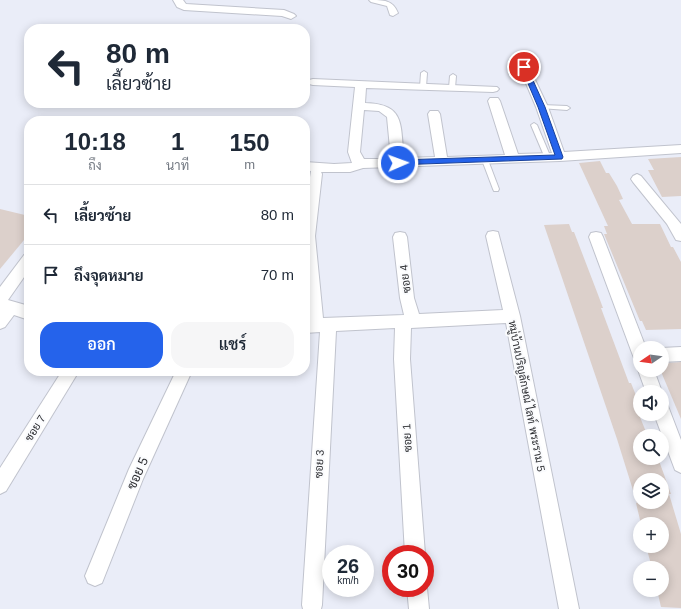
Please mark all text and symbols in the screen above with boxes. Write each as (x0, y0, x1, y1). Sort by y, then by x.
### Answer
text: 80 m (106, 38, 170, 69)
icon: left (40, 40, 92, 92)
pin (507, 50, 541, 84)
icon: arrive (513, 56, 535, 78)
text: เลี้ยวซ้าย (106, 74, 172, 94)
text: 10:18 (64, 128, 126, 155)
text: 1 (171, 128, 184, 155)
text: 150 (230, 129, 270, 156)
position arrow (377, 142, 419, 184)
text: m (244, 157, 255, 172)
text: ถึง (88, 158, 102, 173)
text: นาที (166, 158, 189, 173)
icon: left (40, 204, 62, 226)
text: 80 m (261, 206, 294, 223)
text: เลี้ยวซ้าย (74, 207, 131, 224)
icon: arrive (40, 264, 62, 286)
street label: ซอย 4 (397, 264, 413, 294)
text: 70 m (261, 266, 294, 283)
text: ถึงจุดหมาย (74, 267, 144, 284)
street label: หมู่บ้านปริญลักษณ์ ไลท์ พระราม 5 (504, 319, 550, 473)
button: ออก (40, 322, 163, 368)
button: แชร์ (171, 322, 294, 368)
north arrow (633, 341, 669, 377)
map controls (633, 341, 669, 597)
button: sound (633, 385, 669, 421)
street label: ซอย 7 (22, 413, 48, 443)
street label: ซอย 1 (400, 423, 414, 453)
button: search (633, 429, 669, 465)
street label: ซอย 3 (312, 449, 326, 479)
street label: ซอย 5 (124, 455, 151, 492)
button: layers (633, 473, 669, 509)
button: + (633, 517, 669, 553)
speed limit sign: 30 (382, 545, 434, 597)
text: 26 (337, 555, 359, 577)
button: − (633, 561, 669, 597)
text: km/h (337, 575, 359, 586)

